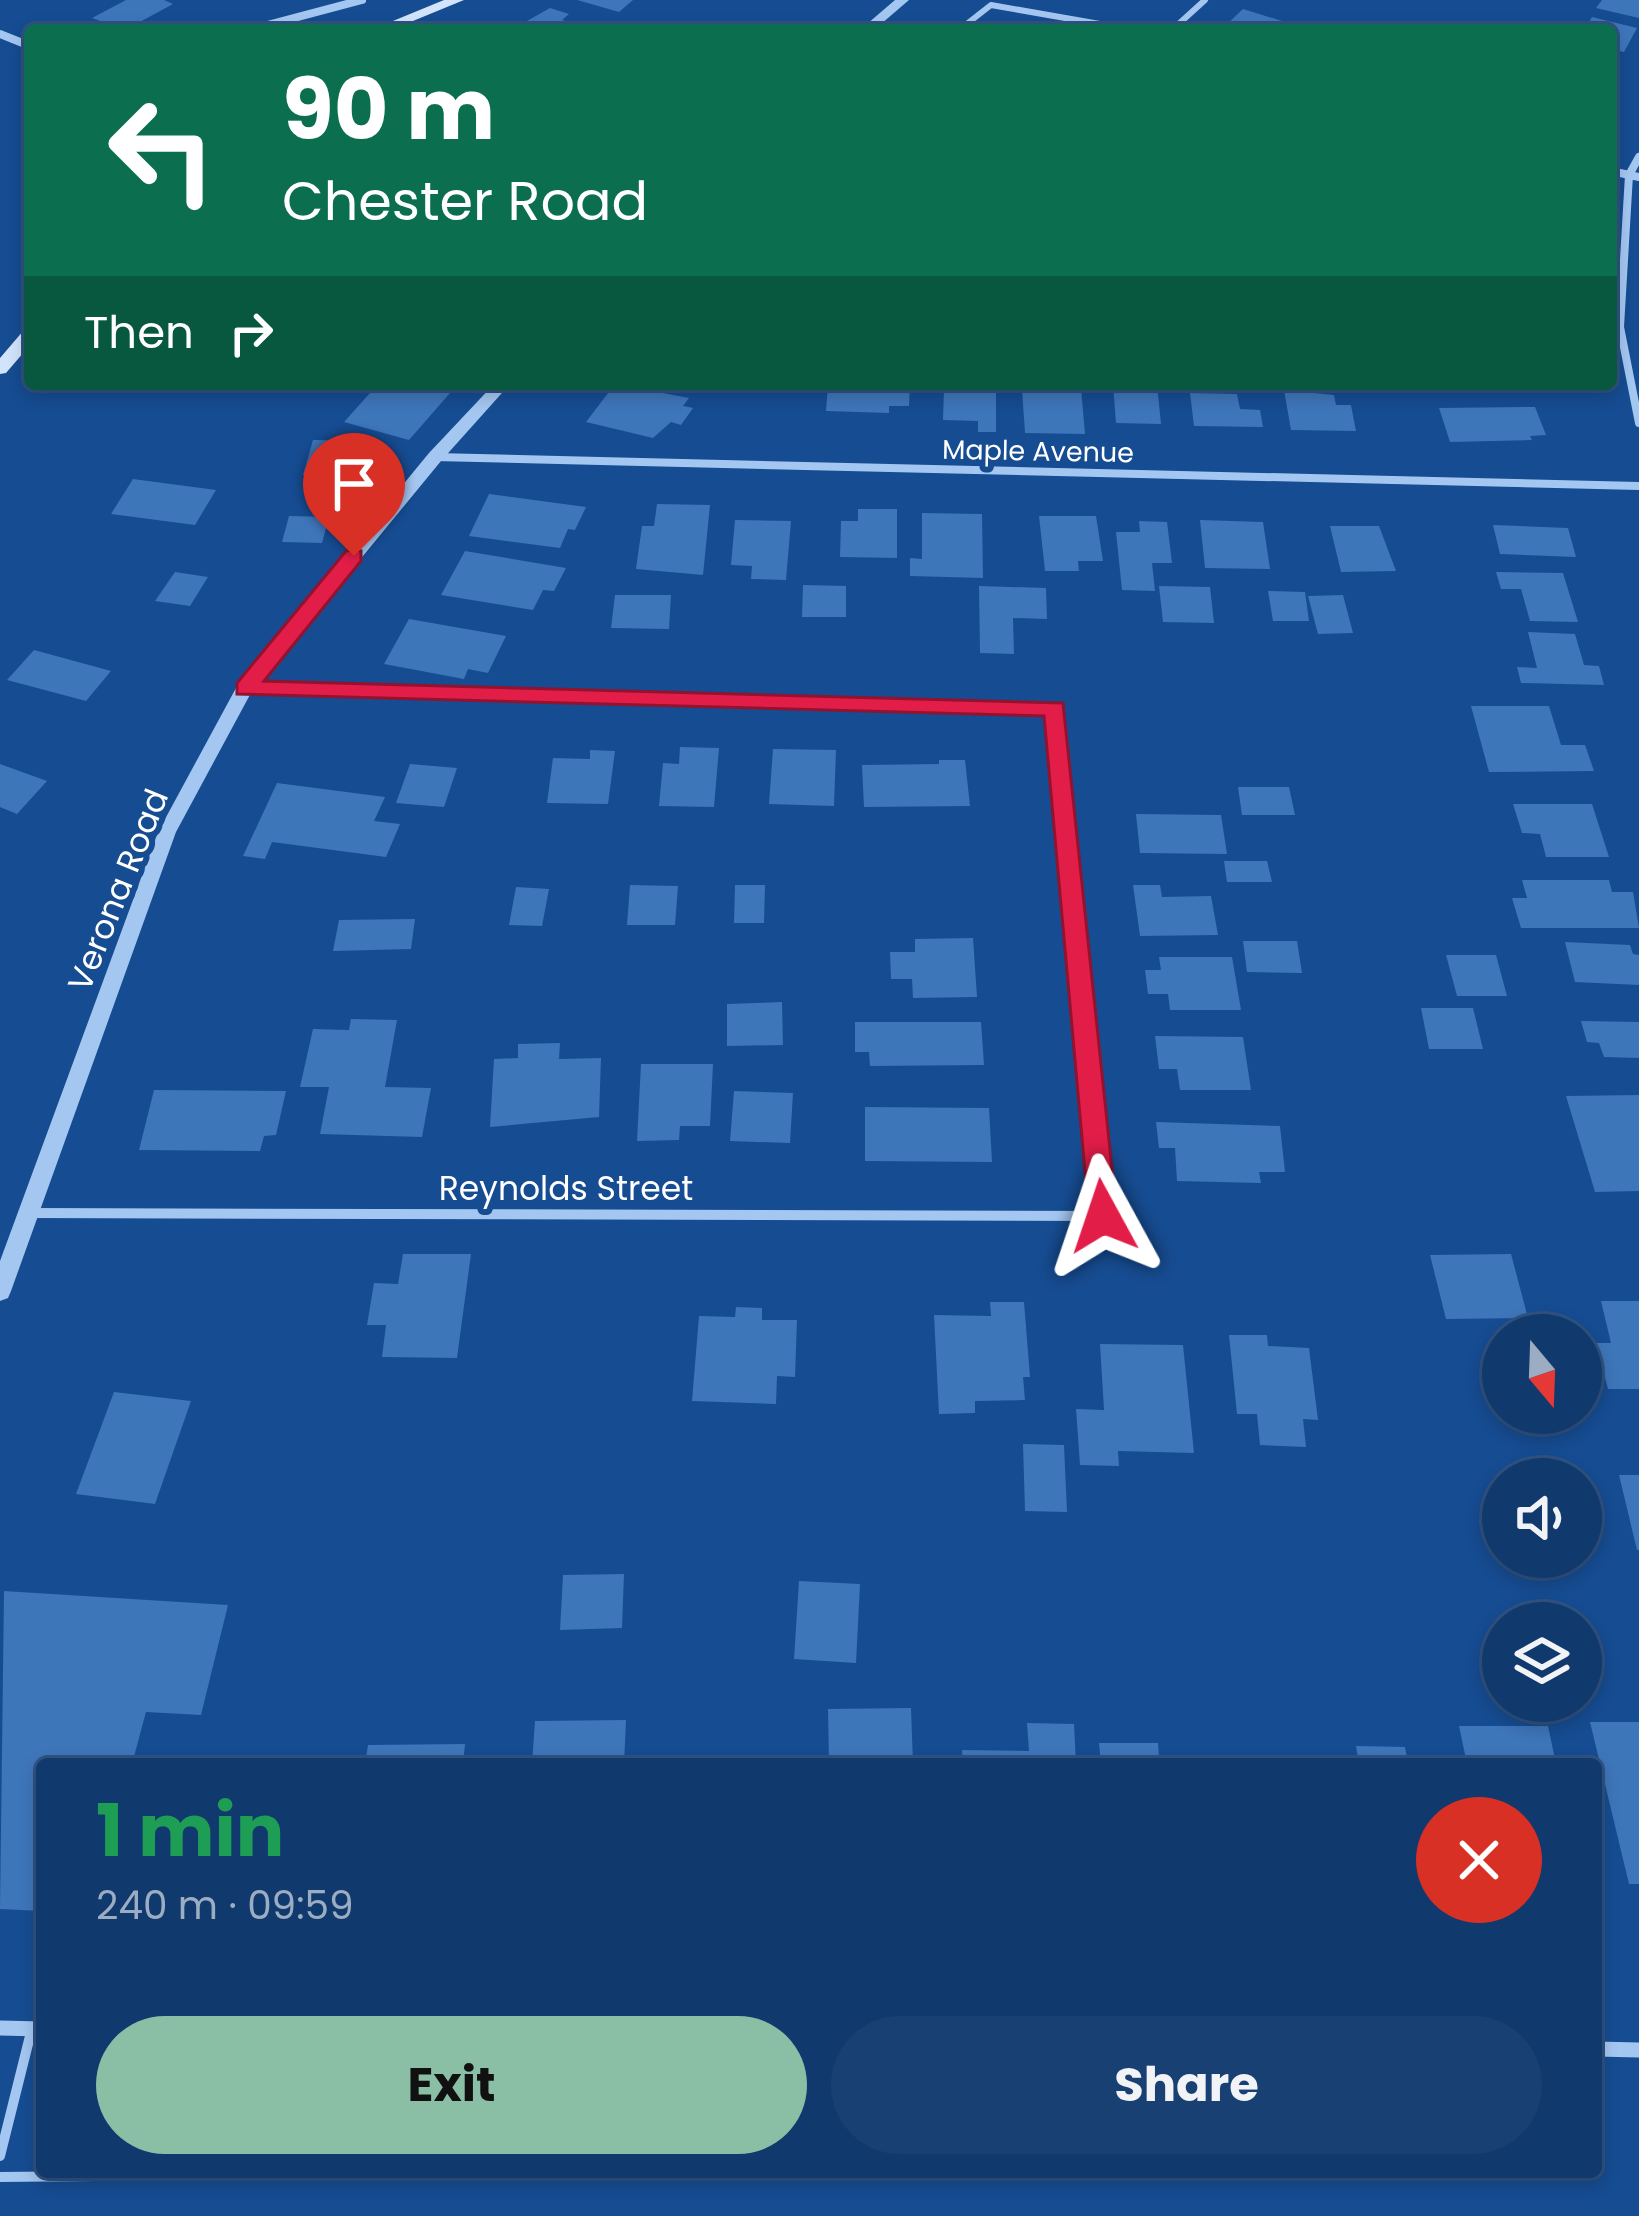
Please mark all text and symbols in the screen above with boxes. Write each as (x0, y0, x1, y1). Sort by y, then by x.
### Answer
text: 90 m (282, 51, 495, 168)
icon: left (84, 72, 240, 228)
text: Chester Road (282, 163, 648, 239)
icon: right (218, 300, 284, 366)
text: Then (84, 301, 194, 364)
street label: Maple Avenue (942, 431, 1134, 471)
pin (303, 433, 405, 556)
icon: arrive (321, 451, 387, 517)
street label: Verona Road (56, 782, 180, 998)
position arrow (1040, 1153, 1166, 1279)
street label: Reynolds Street (439, 1165, 693, 1212)
north arrow (1482, 1314, 1602, 1434)
map controls (1482, 1314, 1602, 1722)
button: sound (1482, 1458, 1602, 1578)
button: layers (1482, 1602, 1602, 1722)
text: 1 min (96, 1780, 284, 1881)
button: close (1416, 1797, 1542, 1923)
text: 240 m · 09:59 (96, 1878, 354, 1933)
button: Exit (96, 2016, 807, 2154)
button: Share (831, 2016, 1542, 2154)

